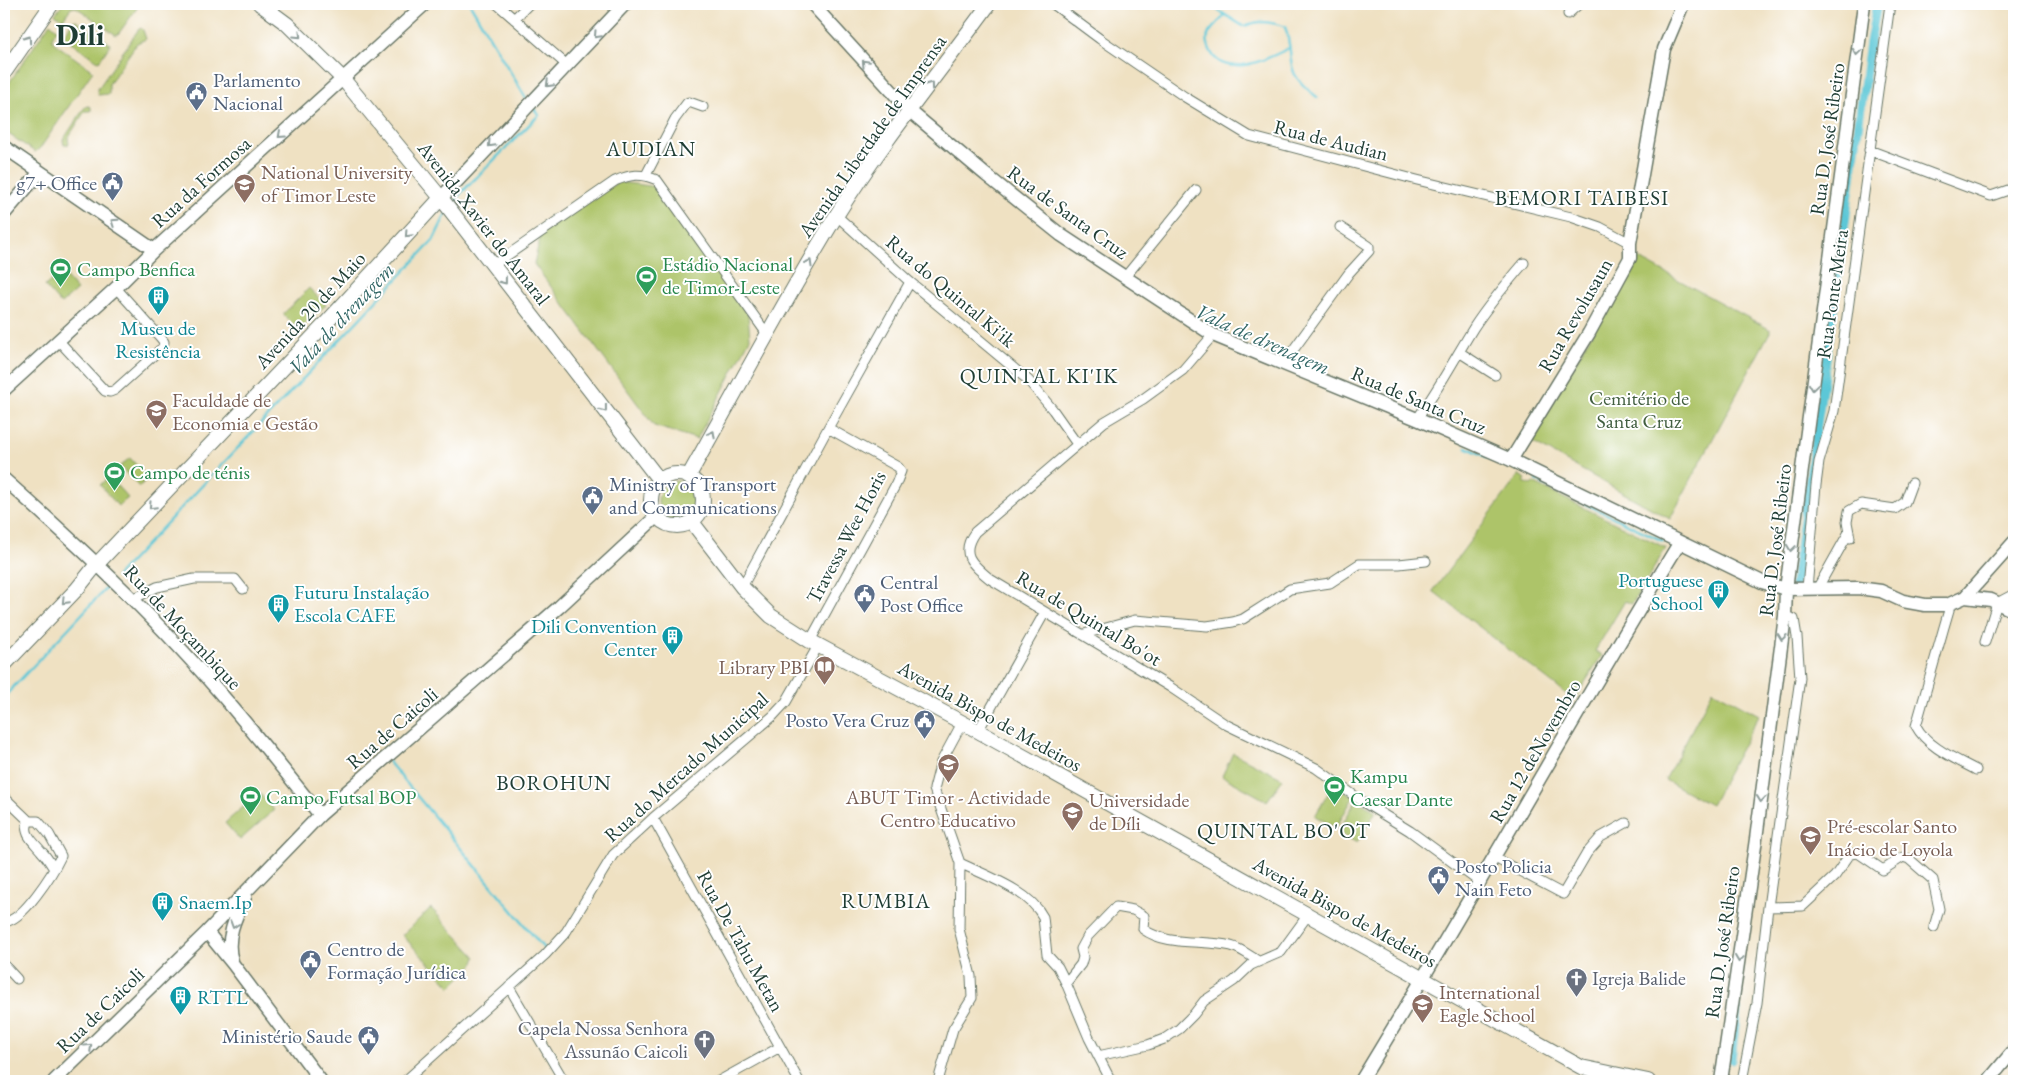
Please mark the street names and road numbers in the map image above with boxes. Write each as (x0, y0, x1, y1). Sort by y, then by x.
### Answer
street label: Avenida Liberdade de Imprensa (791, 30, 952, 243)
street label: Rua D. José Ribeiro (1803, 61, 1851, 217)
street label: Rua de Audian (1271, 113, 1391, 167)
street label: Rua da Formosa (146, 131, 256, 233)
street label: Avenida Xavier do Amaral (411, 135, 556, 310)
street label: Rua de Santa Cruz (1002, 159, 1134, 265)
street label: Rua Ponte Meira (1810, 228, 1854, 360)
street label: Rua do Quintal Ki'ik (881, 229, 1022, 353)
street label: Avenida 20 de Maio (248, 246, 371, 375)
street label: Rua Revolusaun (1532, 253, 1618, 377)
street label: Rua de Santa Cruz (1348, 360, 1491, 440)
street label: Rua D. José Ribeiro (1753, 462, 1797, 618)
street label: Travessa Wee Horis (800, 466, 892, 608)
street label: Rua de Moçambique (118, 559, 248, 695)
street label: Rua de Quintal Bo'ot (1012, 564, 1167, 672)
street label: Avenida Bispo de Medeiros (893, 654, 1087, 777)
street label: Rua 12 deNovembro (1483, 674, 1587, 828)
street label: Rua de Caicoli (341, 681, 443, 775)
street label: Rua do Mercado Municipal (598, 686, 774, 848)
street label: Avenida Bispo de Medeiros (1248, 850, 1442, 973)
street label: Rua D. José Ribeiro (1698, 864, 1746, 1020)
street label: Rua De Tahu Metan (691, 866, 791, 1017)
street label: Rua de Caicoli (50, 961, 150, 1059)

